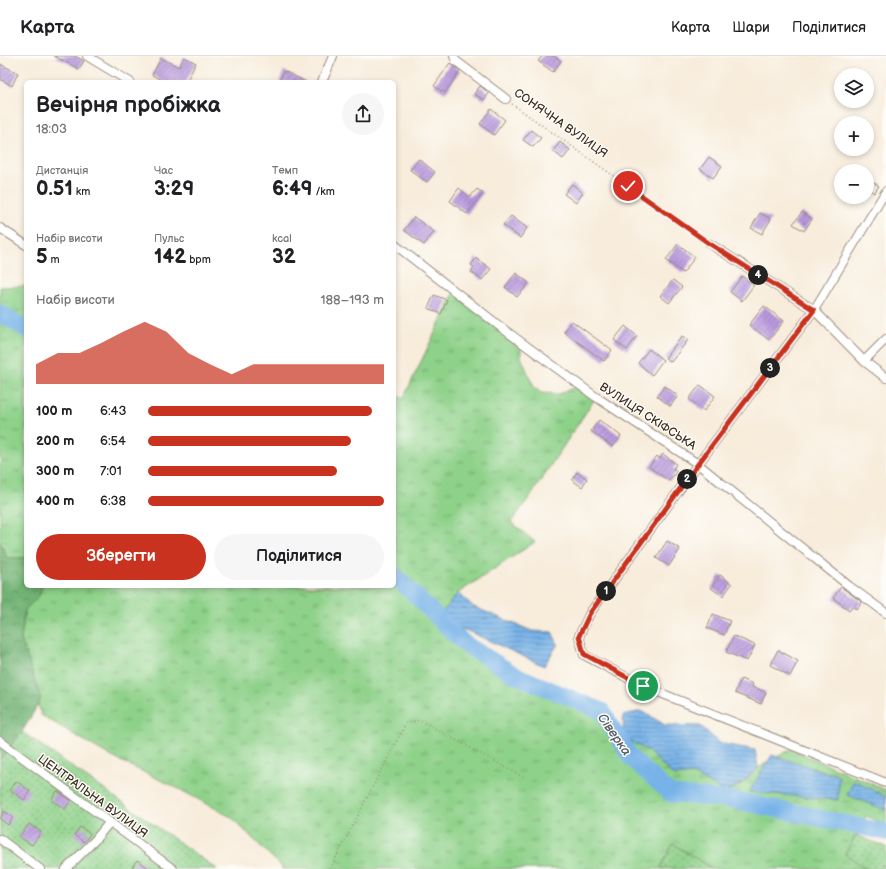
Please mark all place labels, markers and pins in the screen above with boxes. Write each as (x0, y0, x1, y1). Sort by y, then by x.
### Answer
pin (611, 169, 645, 203)
pin: 4 (748, 265, 768, 285)
pin: 3 (760, 358, 780, 378)
pin: 2 (677, 469, 697, 489)
pin: 1 (596, 581, 616, 601)
pin (626, 669, 660, 703)

